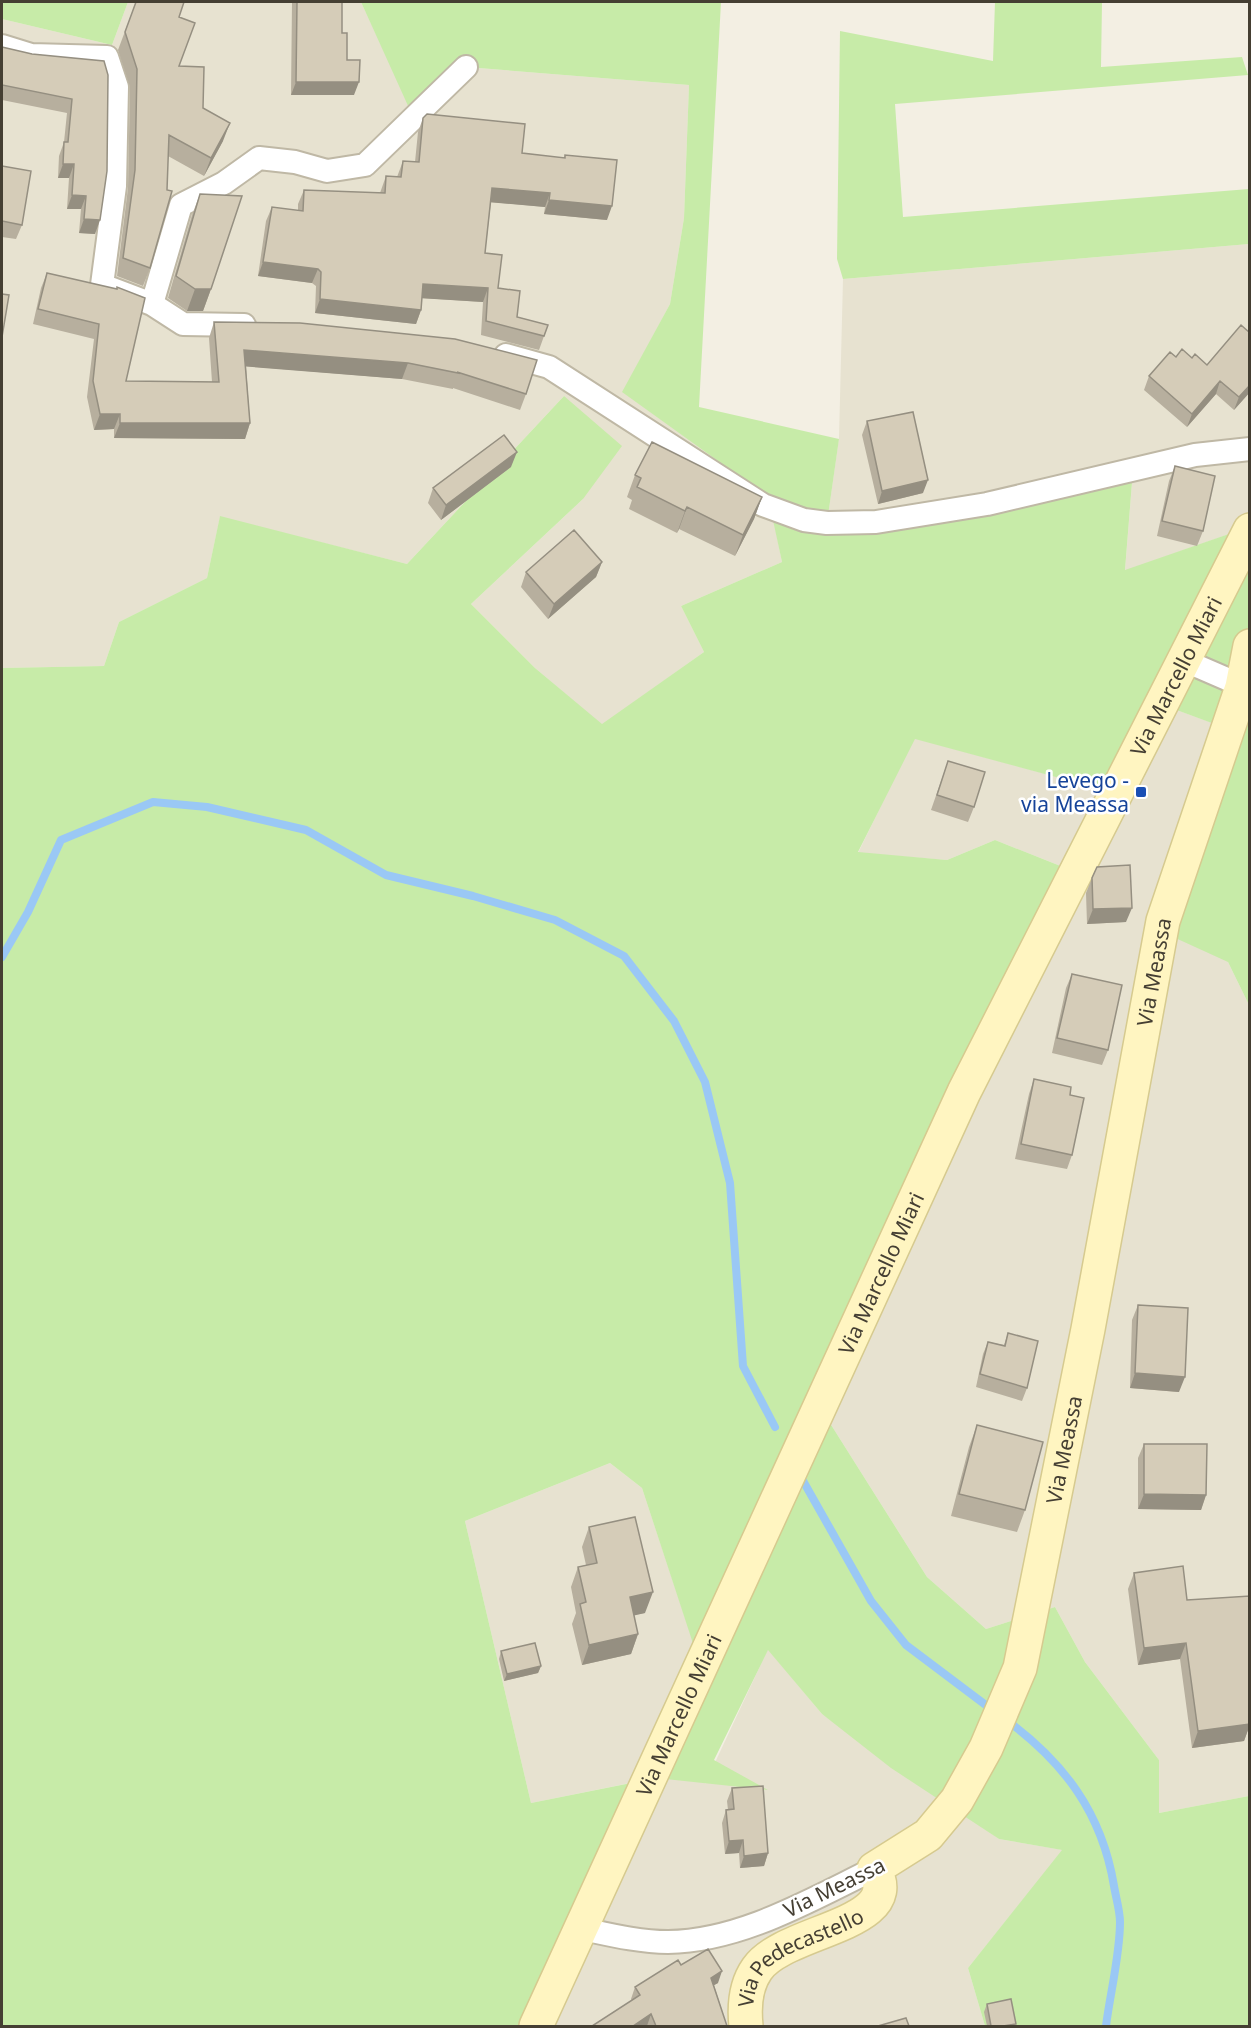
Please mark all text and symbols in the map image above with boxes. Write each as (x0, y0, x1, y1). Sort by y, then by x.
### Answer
street label: Via Marcello Miari (1123, 591, 1228, 761)
place label: Levego - via Meassa (1021, 766, 1129, 818)
marker: Levego - via Meassa (1134, 785, 1148, 799)
street label: Via Meassa (1130, 915, 1177, 1029)
street label: Via Marcello Miari (832, 1188, 930, 1359)
street label: Via Meassa (1039, 1393, 1088, 1506)
street label: Via Marcello Miari (629, 1629, 728, 1801)
street label: Via Meassa (778, 1850, 890, 1924)
street label: Via Pedecastello (731, 1901, 869, 2008)

